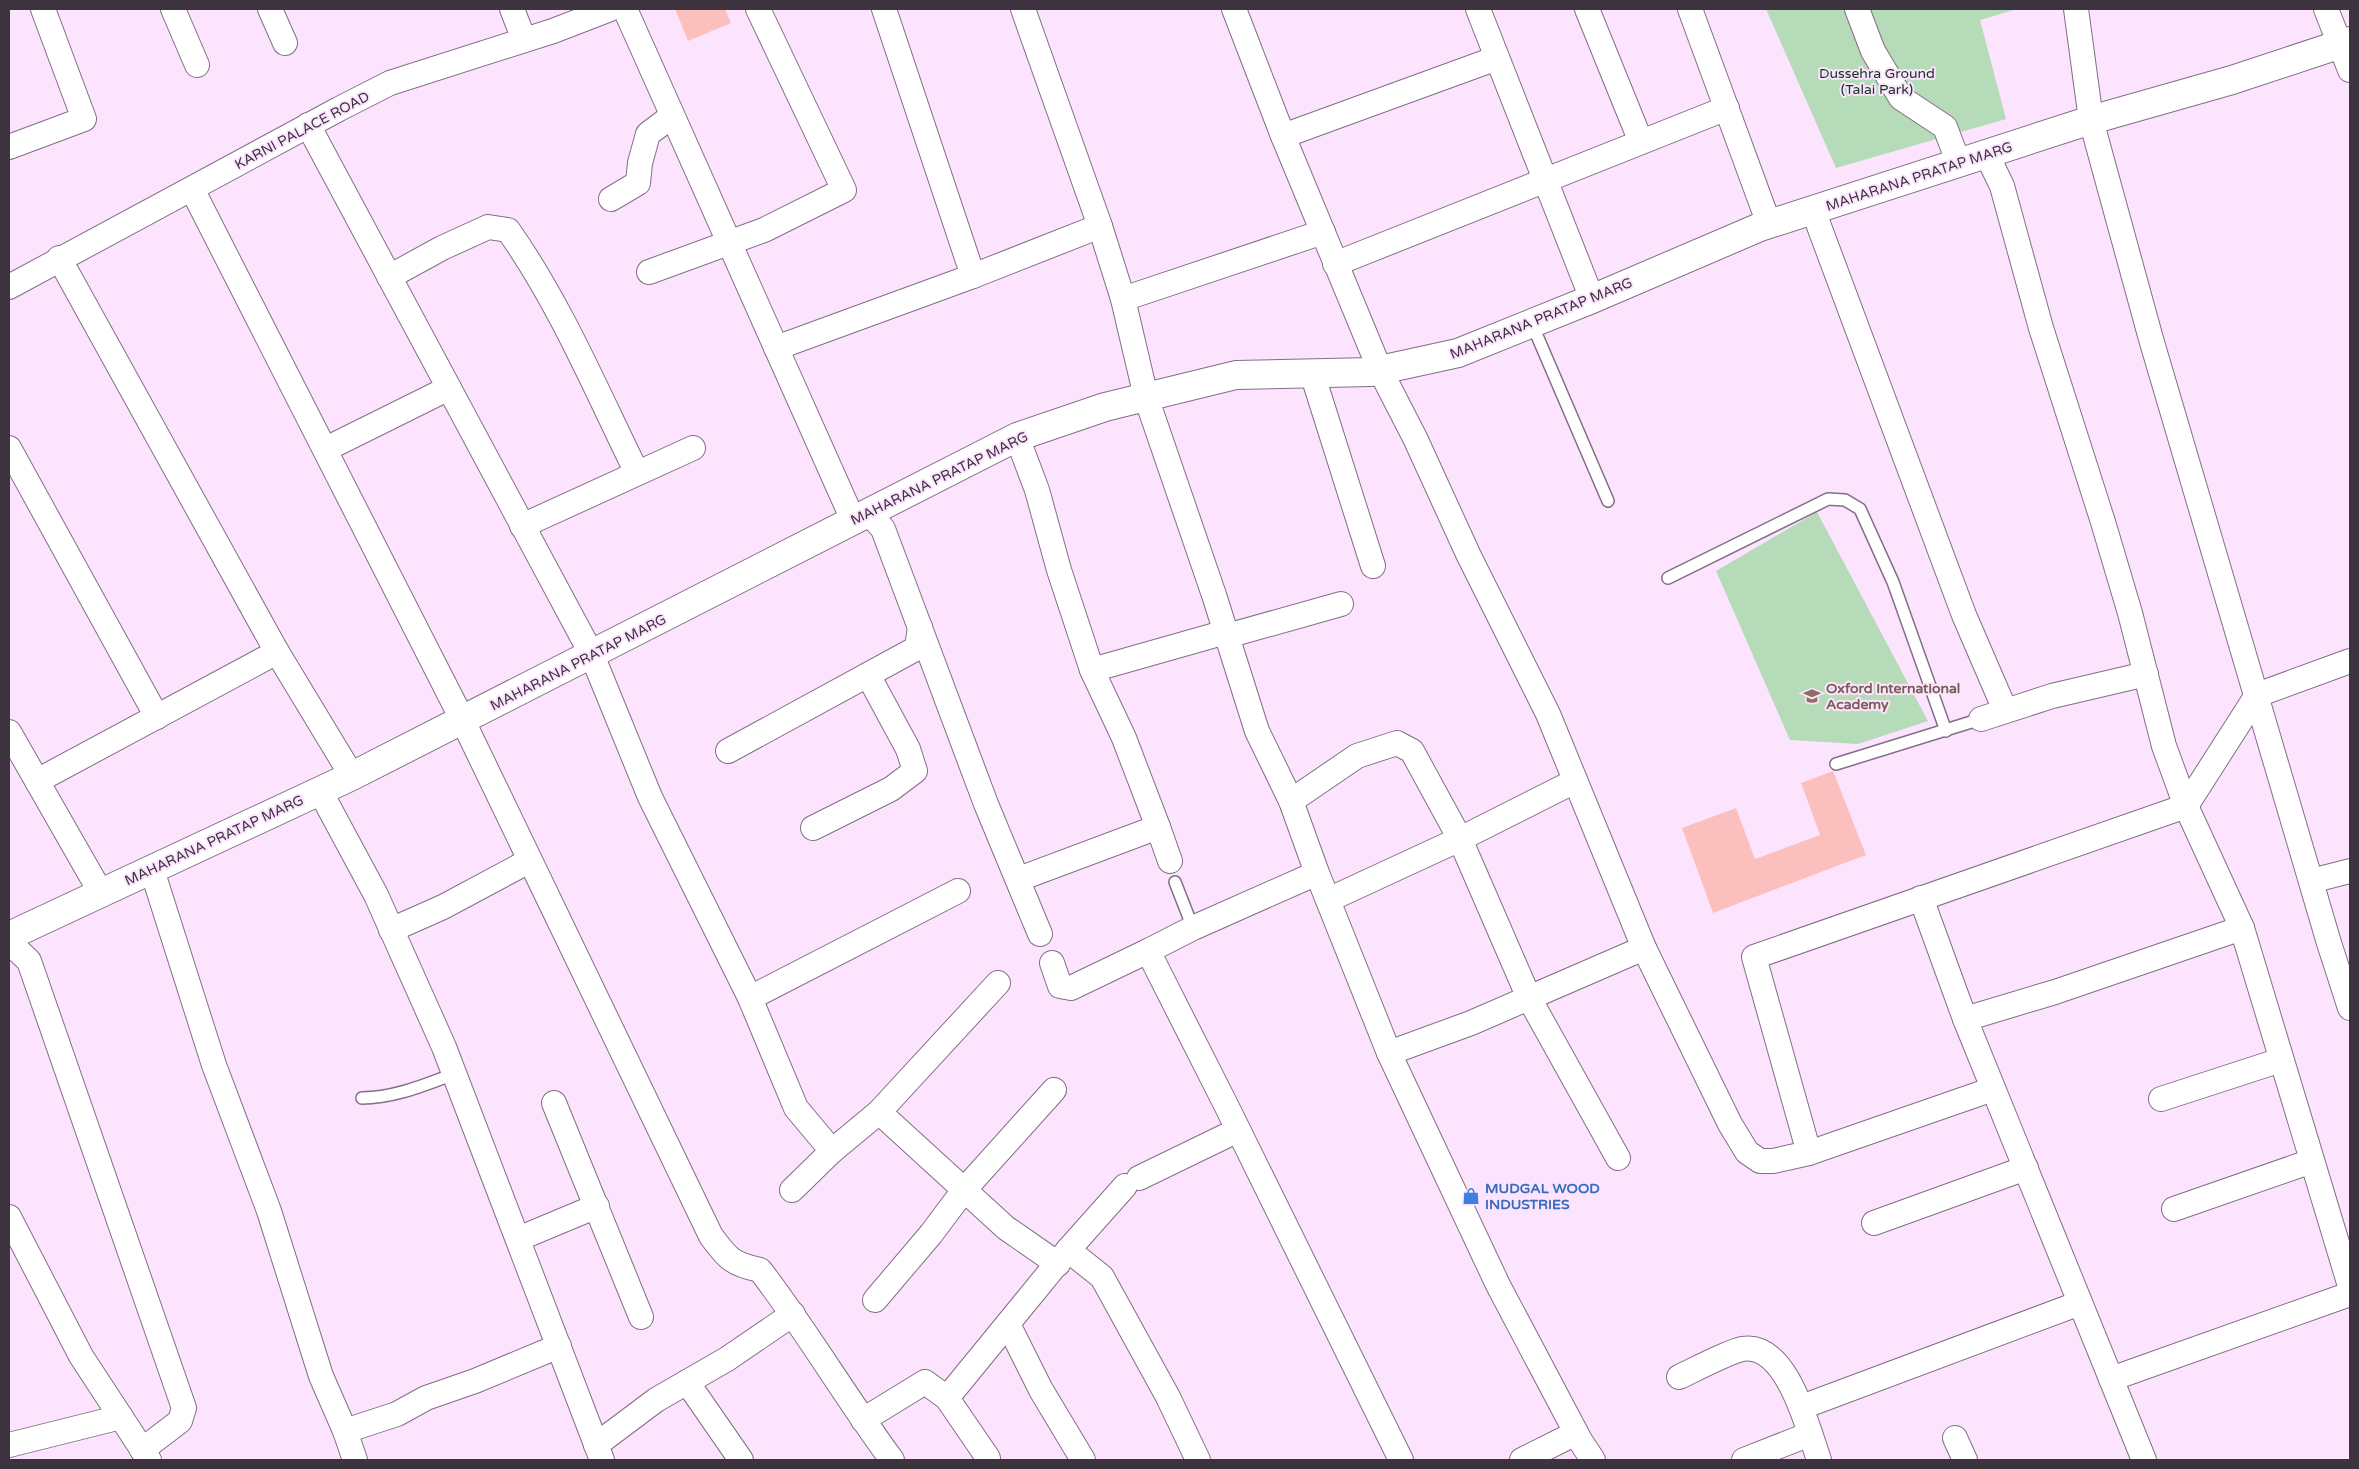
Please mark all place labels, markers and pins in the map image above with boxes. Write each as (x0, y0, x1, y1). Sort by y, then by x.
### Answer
place label: Oxford International Academy (1826, 680, 1960, 713)
school or university icon: Oxford International Academy (1802, 686, 1822, 706)
place label: MUDGAL WOOD INDUSTRIES (1485, 1180, 1600, 1213)
shop icon: MUDGAL WOOD INDUSTRIES (1461, 1186, 1481, 1206)

